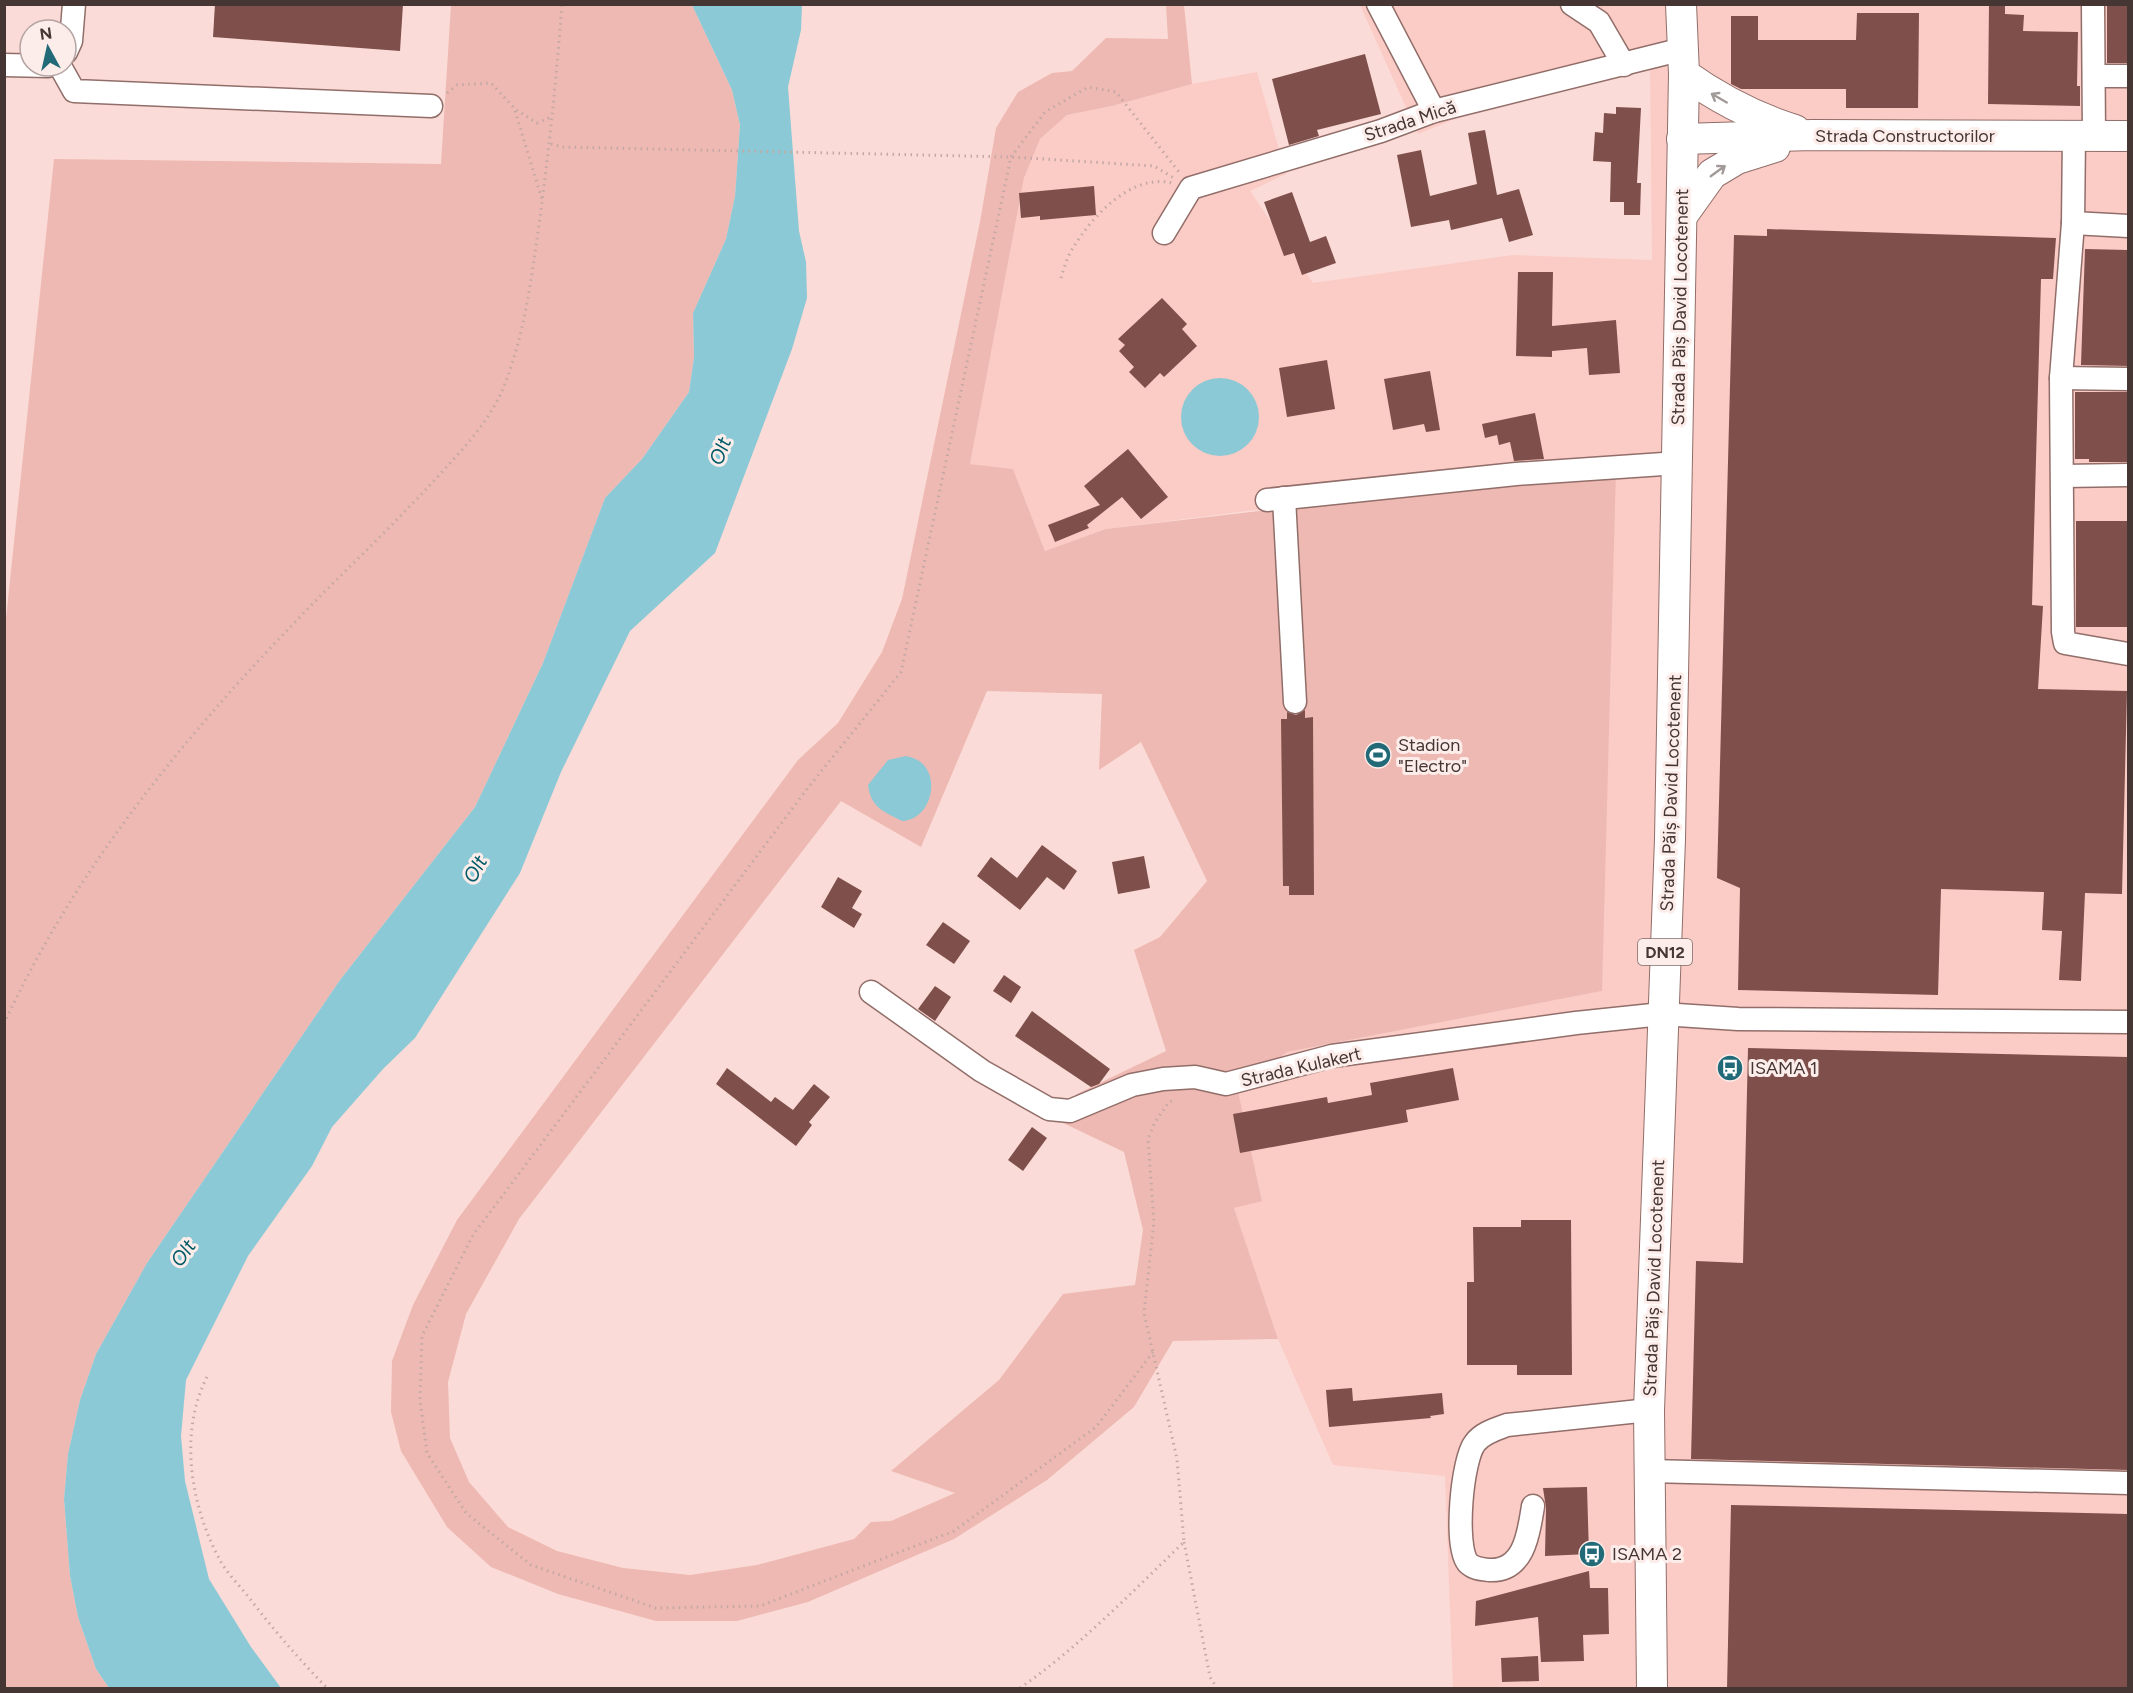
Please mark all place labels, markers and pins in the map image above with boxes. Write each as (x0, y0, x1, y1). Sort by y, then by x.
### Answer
place label: Stadion "Electro" (1398, 734, 1467, 777)
sports icon: Stadion "Electro" (1363, 740, 1393, 770)
bus stop icon: ISAMA 1 (1715, 1053, 1745, 1083)
place label: ISAMA 1 (1750, 1057, 1817, 1079)
bus stop icon: ISAMA 2 (1577, 1539, 1607, 1569)
place label: ISAMA 2 (1612, 1543, 1682, 1565)

